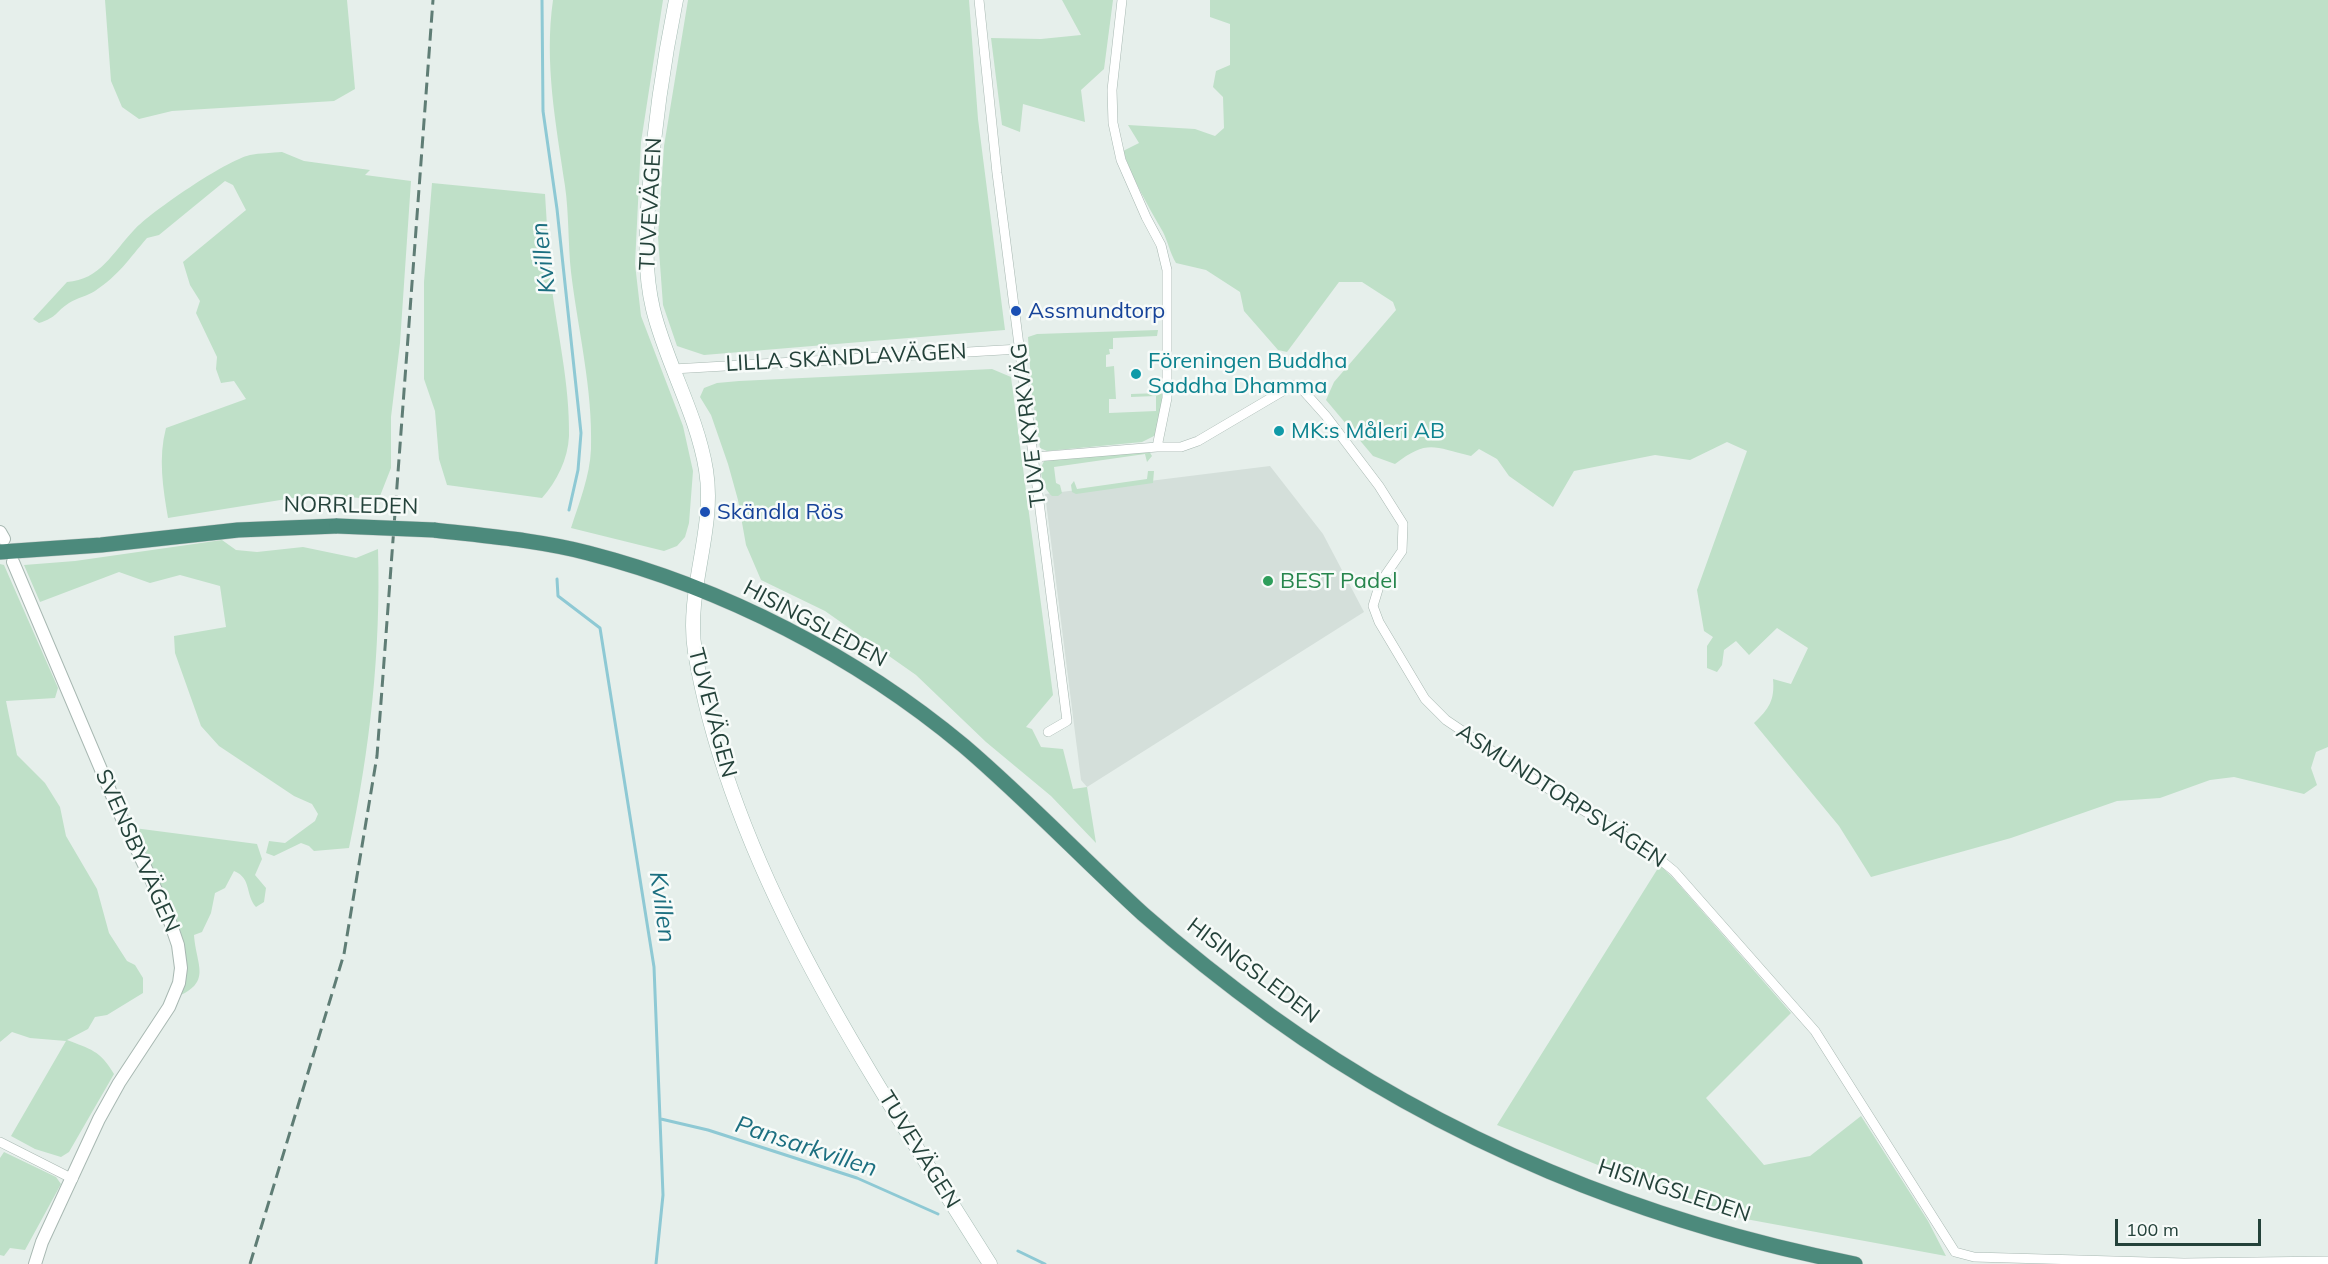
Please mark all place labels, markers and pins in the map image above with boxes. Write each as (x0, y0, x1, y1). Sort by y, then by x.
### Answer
place label: Assmundtorp (1028, 298, 1165, 324)
marker: Assmundtorp (1009, 304, 1023, 318)
place label: Föreningen Buddha Saddha Dhamma (1148, 348, 1347, 400)
marker: Föreningen Buddha Saddha Dhamma (1129, 367, 1143, 381)
place label: MK:s Måleri AB (1291, 418, 1445, 444)
marker: MK:s Måleri AB (1272, 424, 1286, 438)
place label: Skändla Rös (717, 499, 844, 525)
marker: Skändla Rös (698, 505, 712, 519)
place label: BEST Padel (1280, 568, 1397, 594)
marker: BEST Padel (1261, 574, 1275, 588)

